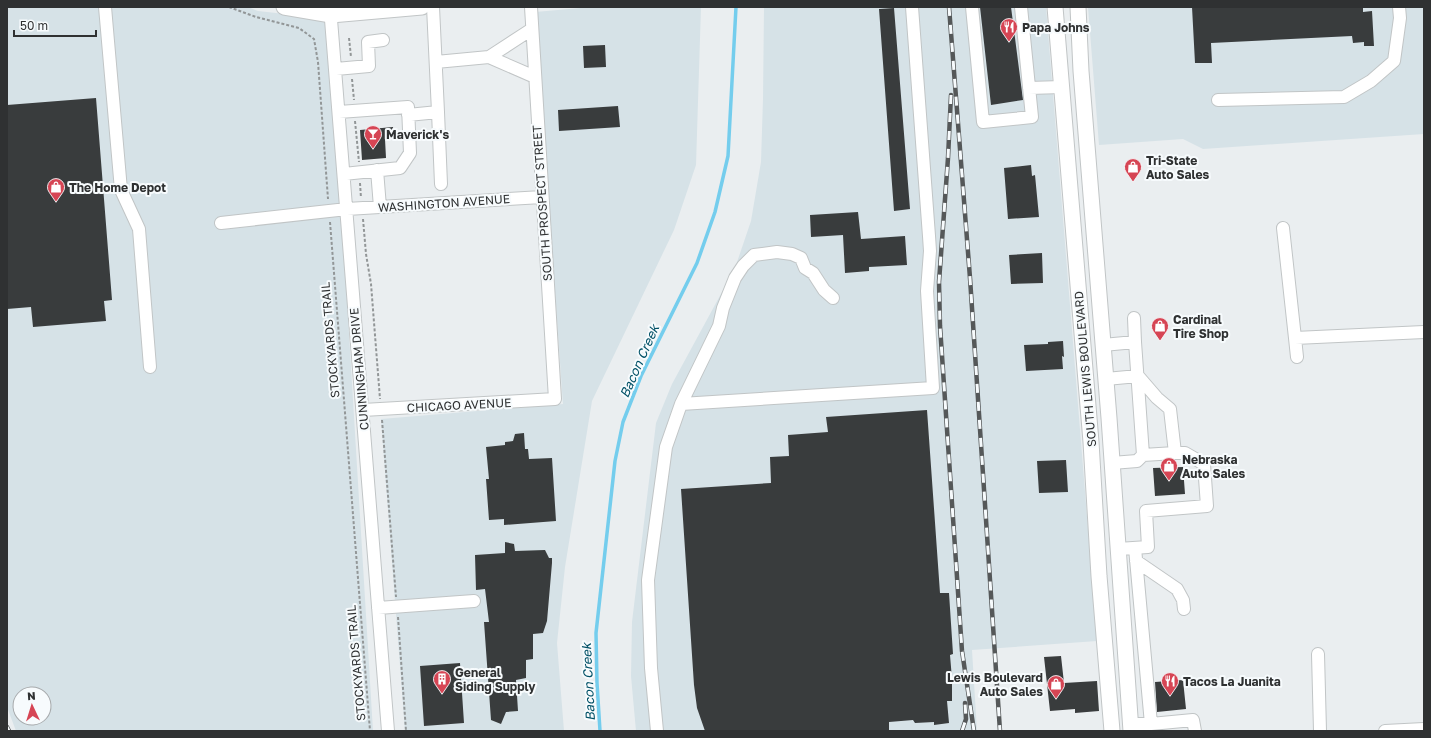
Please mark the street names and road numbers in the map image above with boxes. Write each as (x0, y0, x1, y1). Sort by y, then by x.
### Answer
street label: SOUTH PROSPECT STREET (529, 124, 555, 281)
street label: WASHINGTON AVENUE (377, 191, 511, 215)
street label: STOCKYARDS TRAIL (317, 281, 343, 399)
street label: SOUTH LEWIS BOULEVARD (1071, 290, 1099, 448)
street label: CUNNINGHAM DRIVE (346, 307, 372, 431)
street label: CHICAGO AVENUE (406, 395, 512, 415)
street label: STOCKYARDS TRAIL (343, 604, 369, 722)

